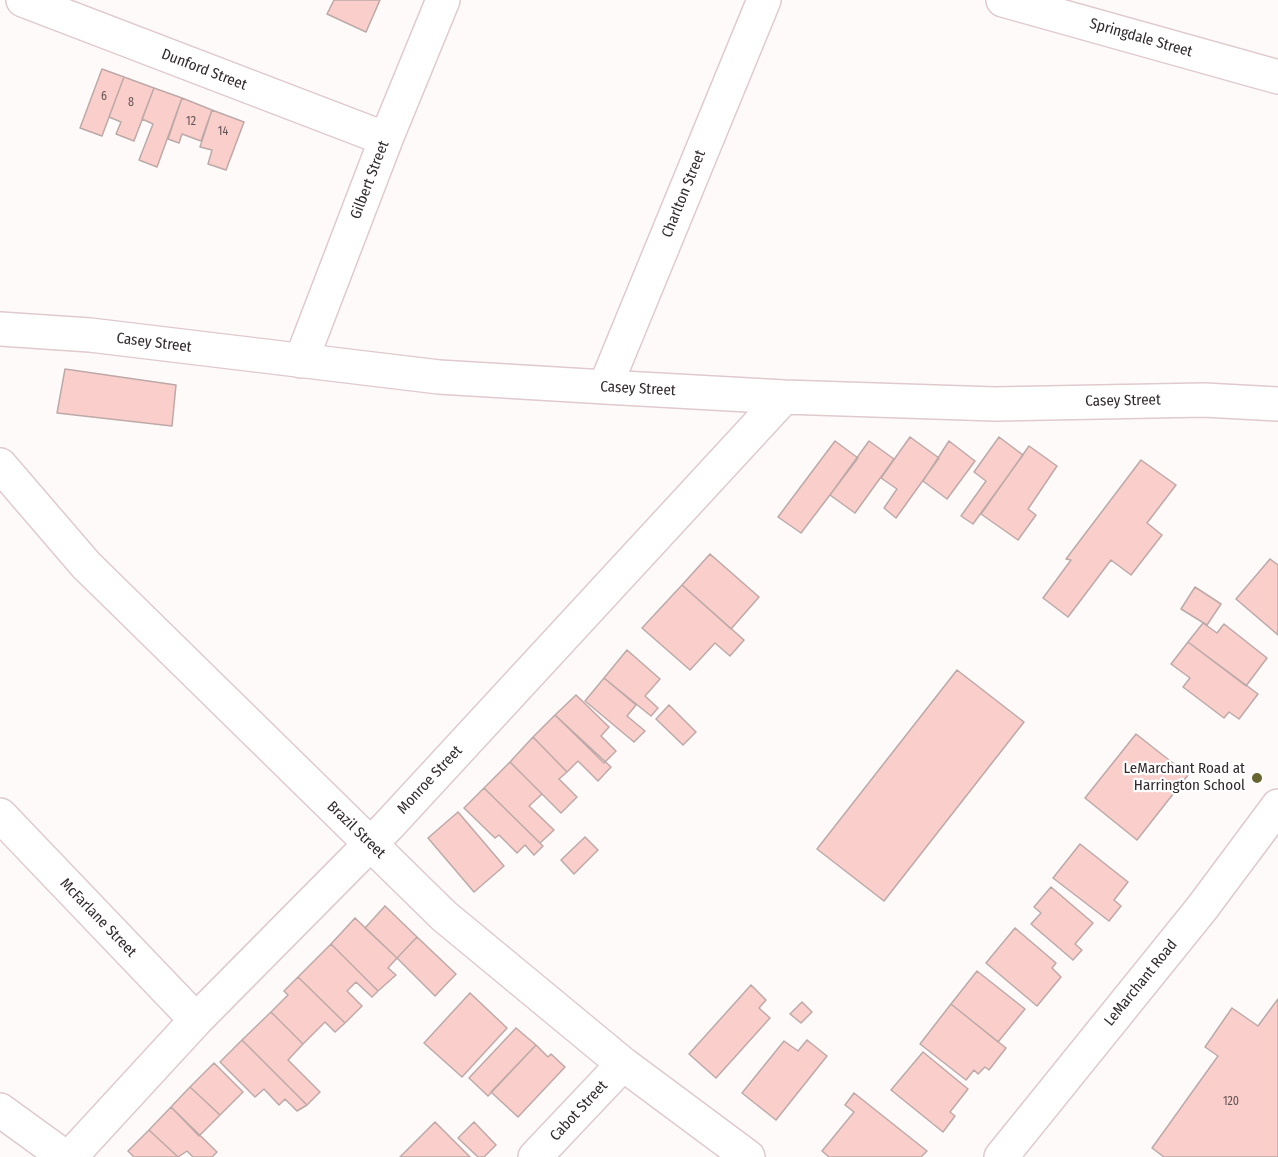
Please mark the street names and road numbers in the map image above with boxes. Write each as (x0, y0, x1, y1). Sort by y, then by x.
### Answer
street label: Springdale Street (1088, 15, 1194, 61)
street label: Dunford Street (159, 45, 249, 95)
street label: Gilbert Street (347, 138, 393, 222)
street label: Charlton Street (658, 148, 710, 240)
street label: Casey Street (115, 329, 193, 357)
street label: Casey Street (600, 378, 676, 400)
street label: Casey Street (1085, 391, 1161, 411)
street label: Monroe Street (394, 742, 466, 818)
street label: Brazil Street (323, 798, 389, 862)
street label: McFarlane Street (56, 875, 140, 961)
street label: LeMarchant Road (1101, 936, 1181, 1030)
street label: Cabot Street (547, 1077, 611, 1145)

